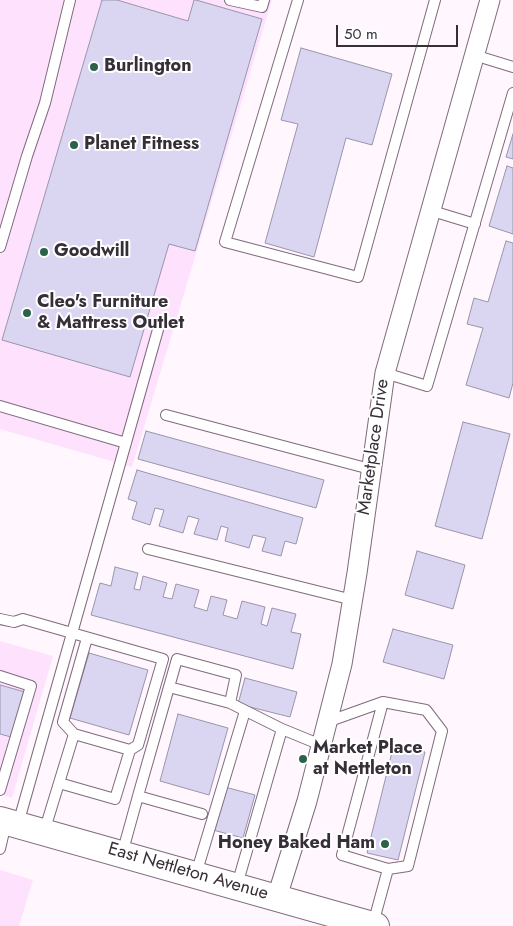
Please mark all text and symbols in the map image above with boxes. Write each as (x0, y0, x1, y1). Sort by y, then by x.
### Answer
scale bar (338, 15, 460, 47)
text: 50 m (344, 23, 378, 45)
place label: Burlington (104, 56, 192, 78)
marker: Burlington (88, 61, 100, 73)
place label: Planet Fitness (84, 134, 199, 156)
marker: Planet Fitness (68, 139, 80, 151)
place label: Goodwill (54, 241, 129, 263)
marker: Goodwill (38, 246, 50, 258)
place label: Cleo's Furniture & Mattress Outlet (37, 292, 184, 334)
marker: Cleo's Furniture & Mattress Outlet (21, 307, 33, 319)
street label: Marketplace Drive (354, 378, 394, 516)
place label: Market Place at Nettleton (313, 738, 423, 781)
marker: Market Place at Nettleton (297, 753, 309, 765)
place label: Honey Baked Ham (218, 833, 375, 855)
marker: Honey Baked Ham (379, 838, 391, 850)
street label: East Nettleton Avenue (105, 839, 271, 905)

